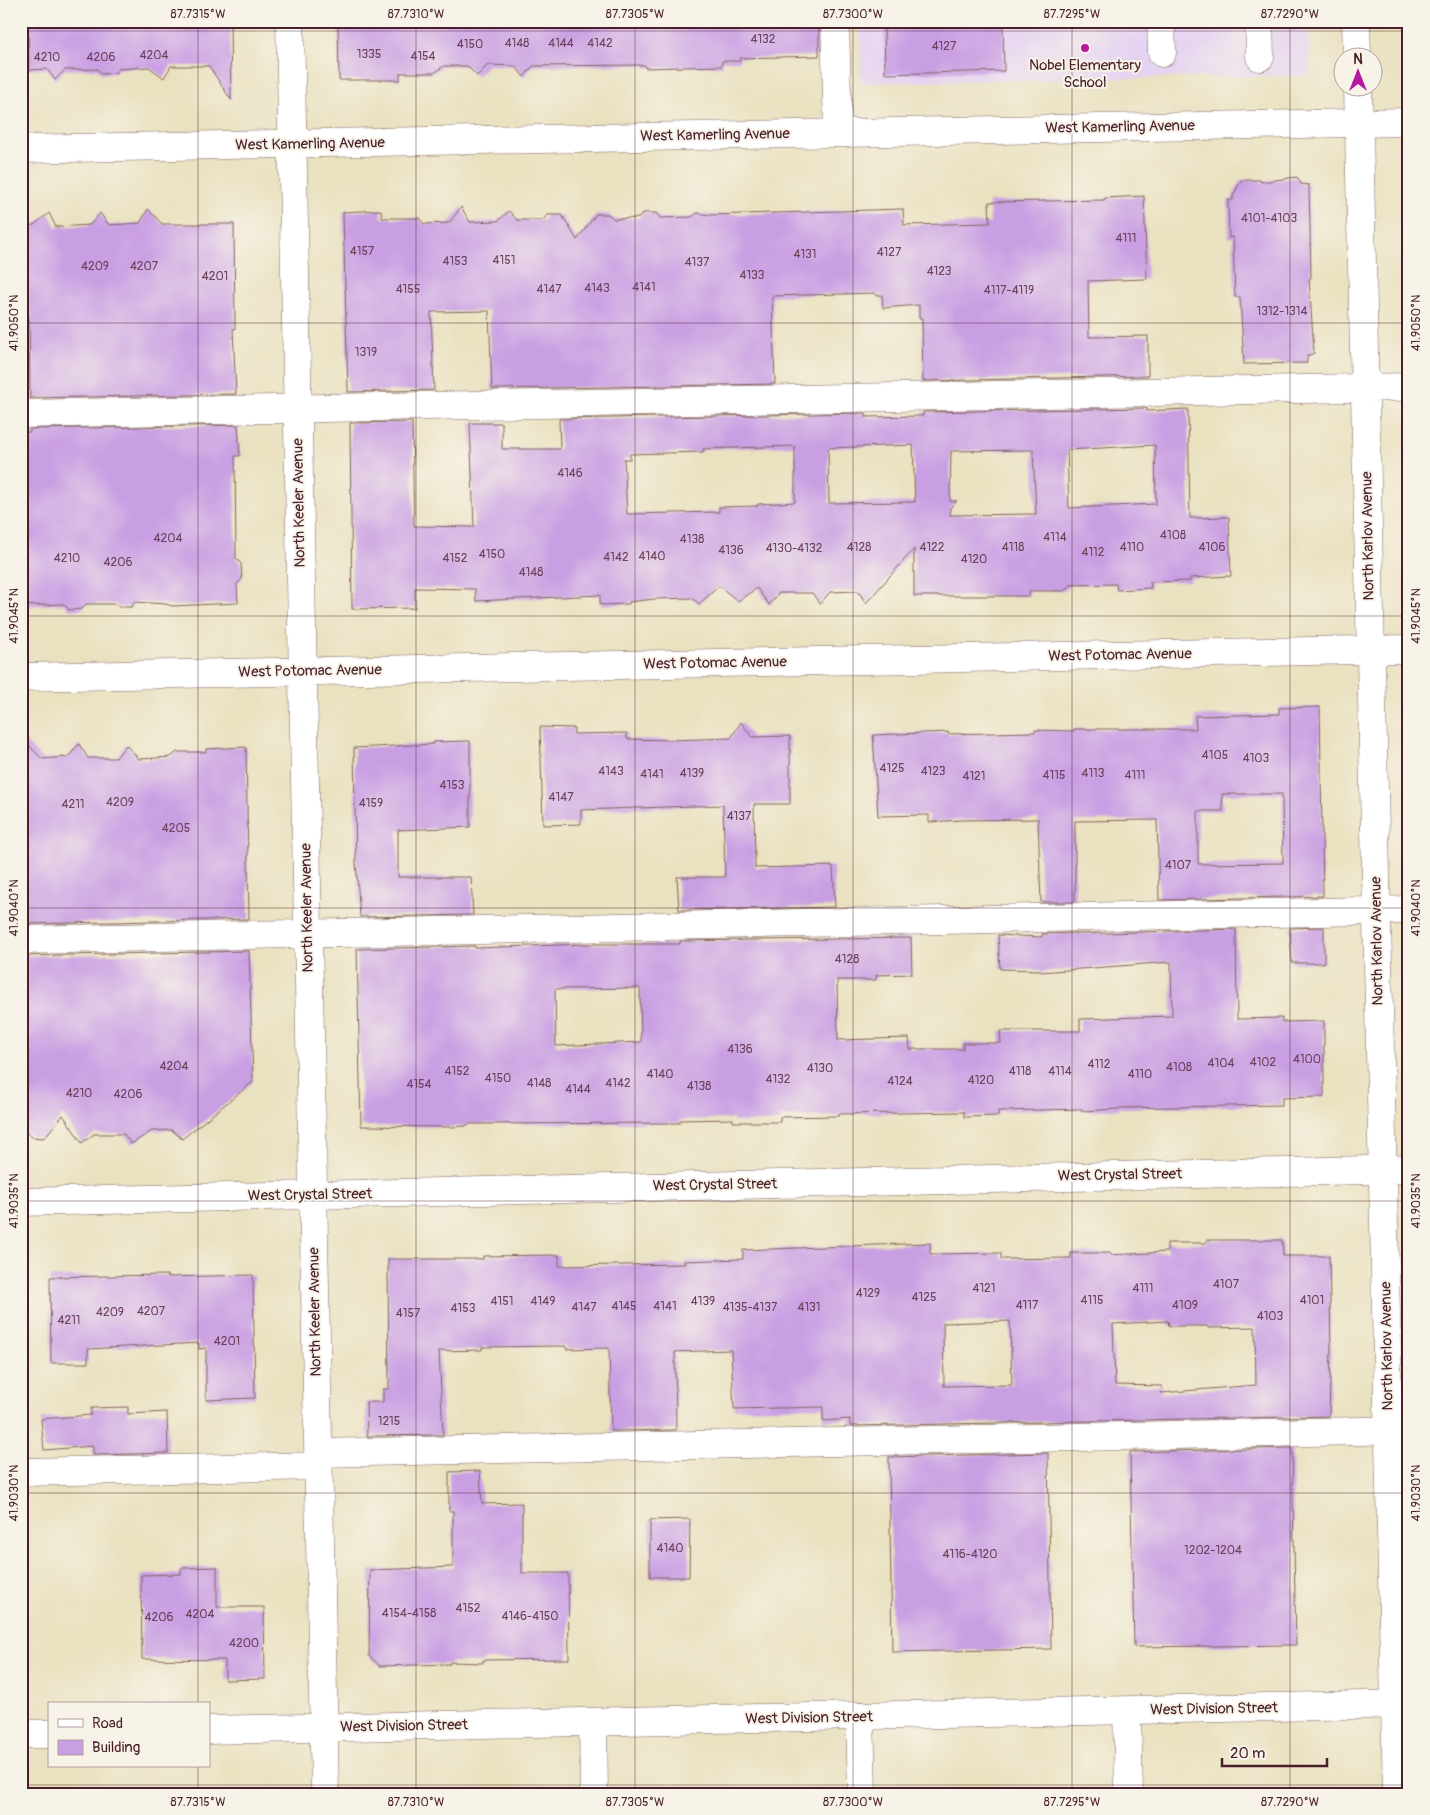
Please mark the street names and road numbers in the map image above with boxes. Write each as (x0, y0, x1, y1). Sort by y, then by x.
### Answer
street label: West Kamerling Avenue (1045, 116, 1196, 138)
street label: West Kamerling Avenue (640, 124, 791, 146)
street label: West Kamerling Avenue (235, 133, 386, 155)
street label: North Keeler Avenue (288, 438, 310, 568)
street label: North Karlov Avenue (1357, 471, 1379, 601)
street label: West Potomac Avenue (1048, 644, 1192, 666)
street label: West Potomac Avenue (643, 652, 787, 674)
street label: West Potomac Avenue (238, 660, 382, 682)
street label: North Keeler Avenue (296, 843, 318, 973)
street label: North Karlov Avenue (1366, 876, 1388, 1006)
street label: West Crystal Street (1058, 1164, 1183, 1186)
street label: West Crystal Street (653, 1174, 778, 1196)
street label: West Crystal Street (248, 1184, 373, 1206)
street label: North Keeler Avenue (304, 1247, 326, 1377)
street label: North Karlov Avenue (1376, 1281, 1398, 1411)
street label: West Division Street (1150, 1698, 1279, 1720)
street label: West Division Street (745, 1707, 874, 1729)
street label: West Division Street (340, 1715, 469, 1737)

